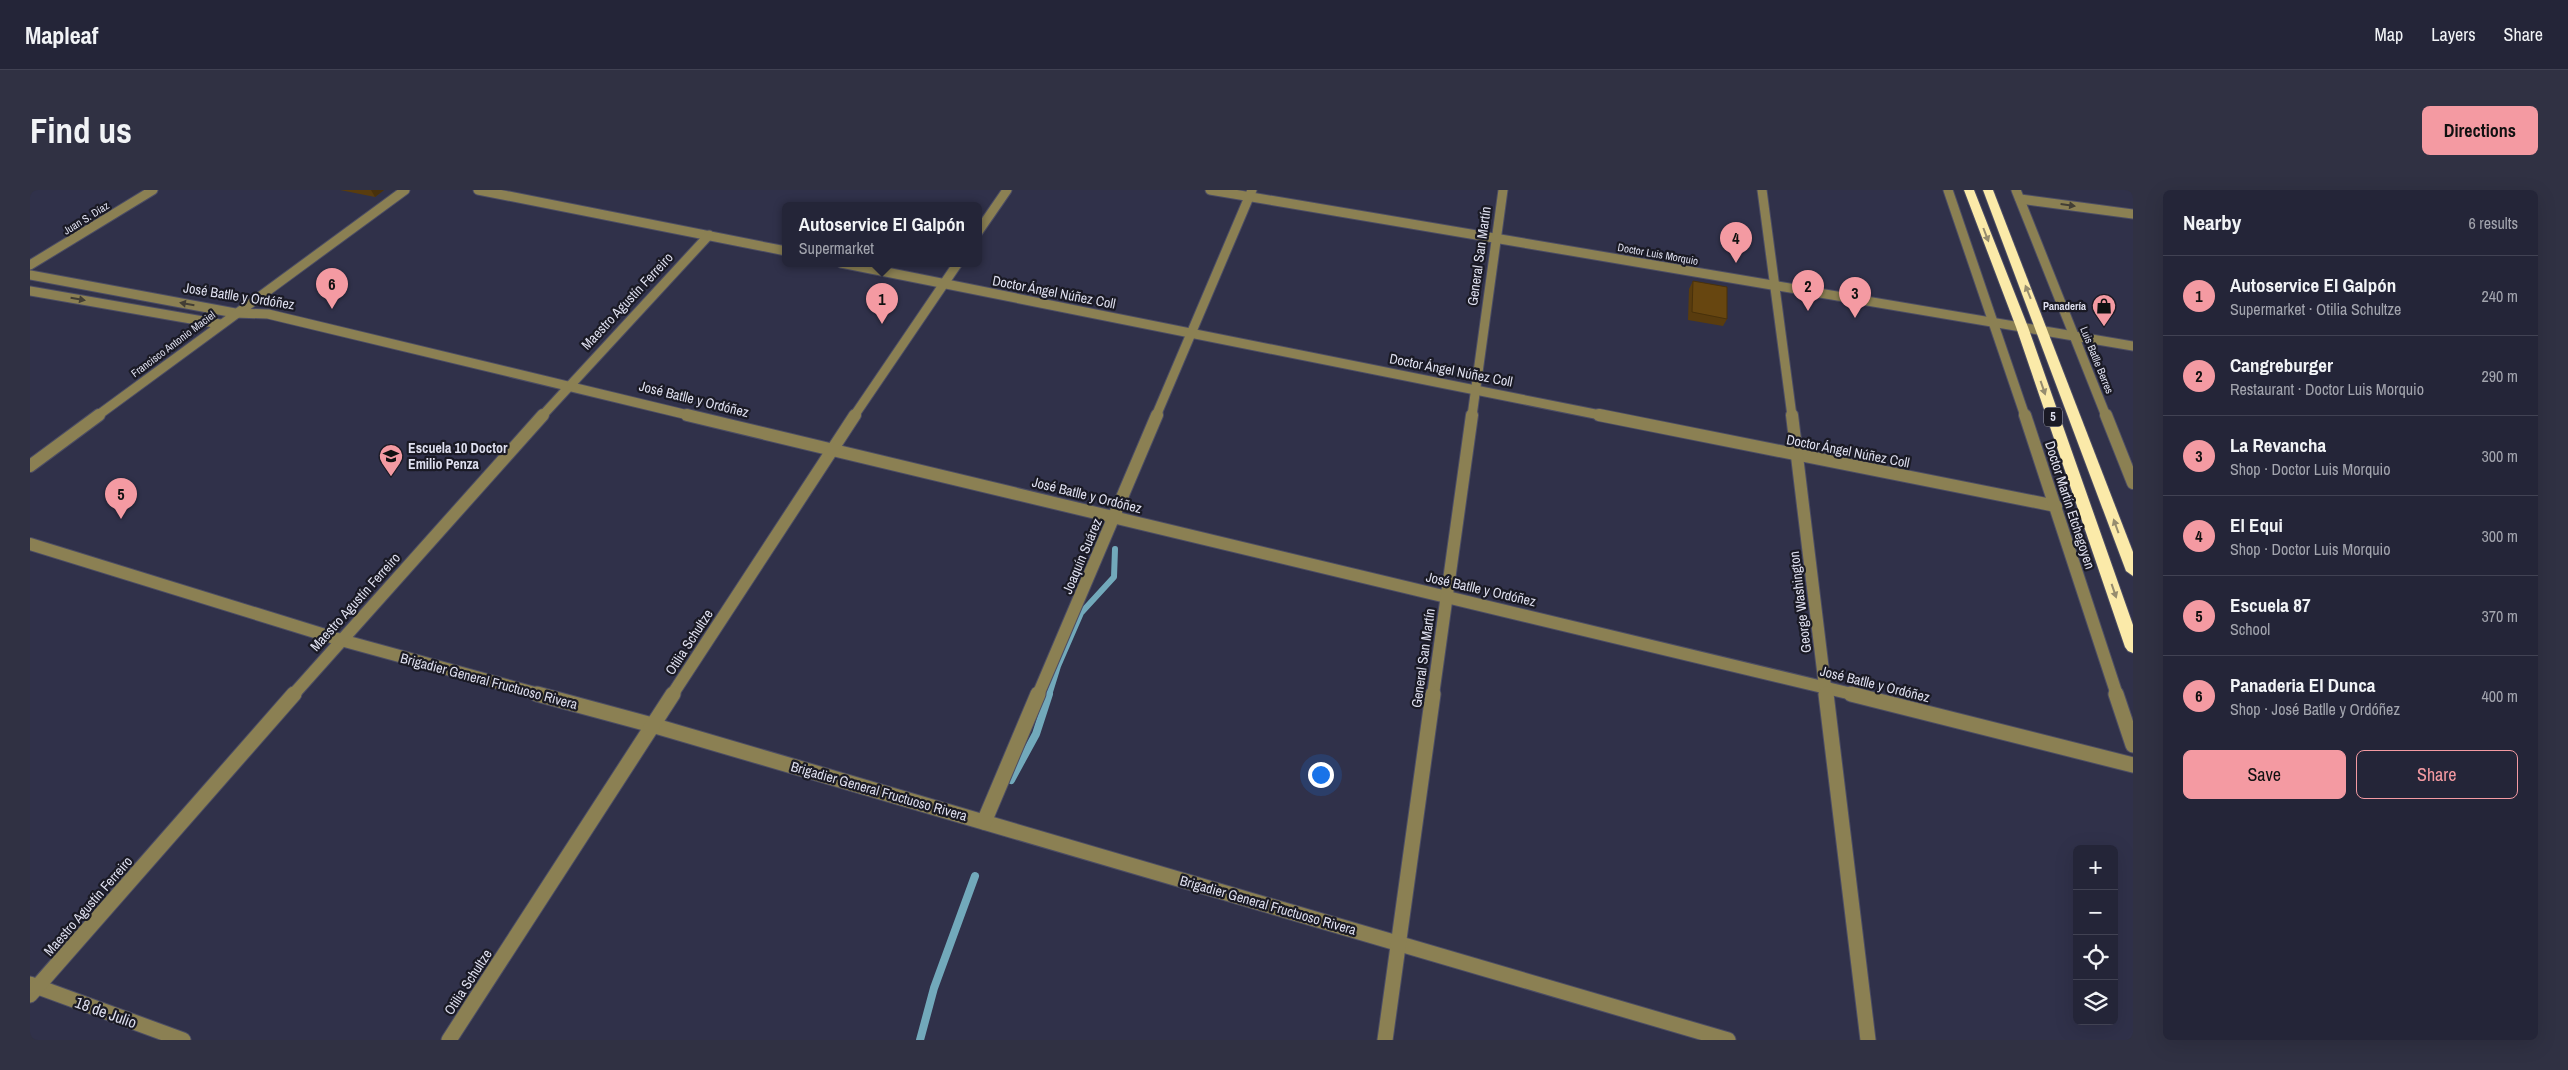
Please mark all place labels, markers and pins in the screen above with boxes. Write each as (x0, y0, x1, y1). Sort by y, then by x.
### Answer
pin: 4 (1720, 222, 1752, 263)
pin: 6 (316, 268, 348, 309)
pin: 2 (1792, 270, 1824, 311)
pin: 3 (1839, 277, 1871, 318)
pin: 1 (866, 283, 898, 324)
shop icon: Panadería (2091, 293, 2117, 327)
place label: Panadería (2043, 299, 2086, 313)
place label: Escuela 10 Doctor Emilio Penza (408, 439, 508, 473)
school or university icon: Escuela 10 Doctor Emilio Penza (378, 443, 404, 477)
pin: 5 (105, 478, 137, 519)

